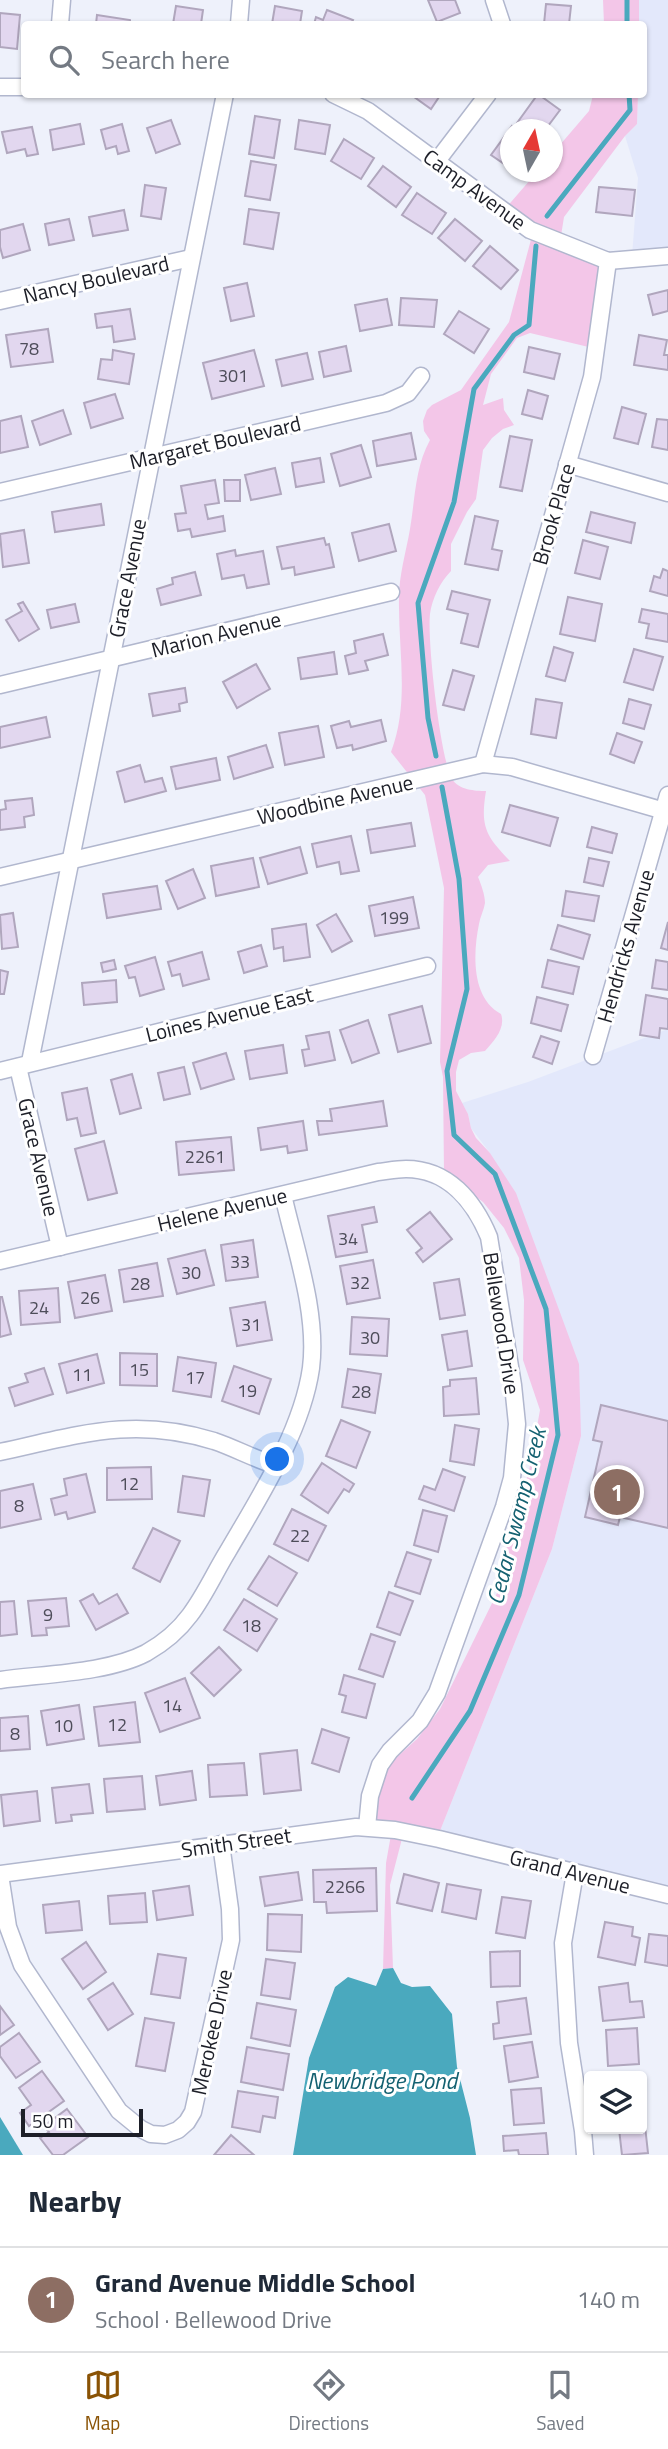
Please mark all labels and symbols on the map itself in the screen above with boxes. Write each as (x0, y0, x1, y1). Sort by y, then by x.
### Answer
north arrow (500, 119, 563, 182)
street label: Camp Avenue (417, 141, 533, 237)
street label: Nancy Boulevard (20, 247, 172, 311)
house number: 78 (19, 335, 39, 362)
house number: 301 (218, 362, 248, 389)
street label: Margaret Boulevard (126, 407, 304, 477)
street label: Brook Place (523, 459, 583, 569)
street label: Grace Avenue (100, 516, 154, 640)
street label: Marion Avenue (148, 602, 284, 666)
street label: Woodbine Avenue (254, 765, 416, 833)
street label: Hendricks Avenue (588, 866, 662, 1026)
house number: 199 (379, 904, 409, 931)
street label: Loines Avenue East (142, 978, 317, 1050)
street label: Grace Avenue (10, 1095, 68, 1219)
house number: 2261 (185, 1143, 225, 1170)
street label: Helene Avenue (154, 1179, 290, 1239)
house number: 34 (338, 1225, 358, 1252)
house number: 33 (230, 1248, 250, 1275)
street label: Bellewood Drive (475, 1250, 529, 1396)
house number: 30 (181, 1259, 201, 1286)
house number: 32 (350, 1269, 370, 1296)
house number: 28 (130, 1270, 150, 1297)
house number: 26 (80, 1284, 100, 1311)
house number: 24 (29, 1294, 49, 1321)
house number: 31 (241, 1311, 261, 1338)
house number: 30 (360, 1324, 380, 1351)
house number: 15 (129, 1356, 149, 1383)
house number: 11 (72, 1361, 92, 1388)
house number: 17 (185, 1364, 205, 1391)
house number: 19 (237, 1377, 257, 1404)
house number: 28 (351, 1378, 371, 1405)
water label: Cedar Swamp Creek (477, 1421, 556, 1608)
your location (260, 1442, 294, 1476)
pin: 1 (594, 1466, 640, 1518)
house number: 12 (119, 1470, 139, 1497)
house number: 8 (14, 1492, 24, 1519)
house number: 22 (290, 1522, 310, 1549)
house number: 9 (43, 1601, 53, 1628)
house number: 18 (241, 1612, 261, 1639)
house number: 14 (162, 1692, 182, 1719)
house number: 12 (107, 1711, 127, 1738)
house number: 10 (53, 1712, 73, 1739)
house number: 8 (10, 1720, 20, 1747)
street label: Smith Street (179, 1818, 294, 1866)
street label: Grand Avenue (506, 1841, 634, 1901)
house number: 2266 (325, 1873, 365, 1900)
street label: Merokee Drive (182, 1966, 240, 2098)
water label: Newbridge Pond (307, 2063, 460, 2098)
scale bar (21, 2106, 144, 2138)

